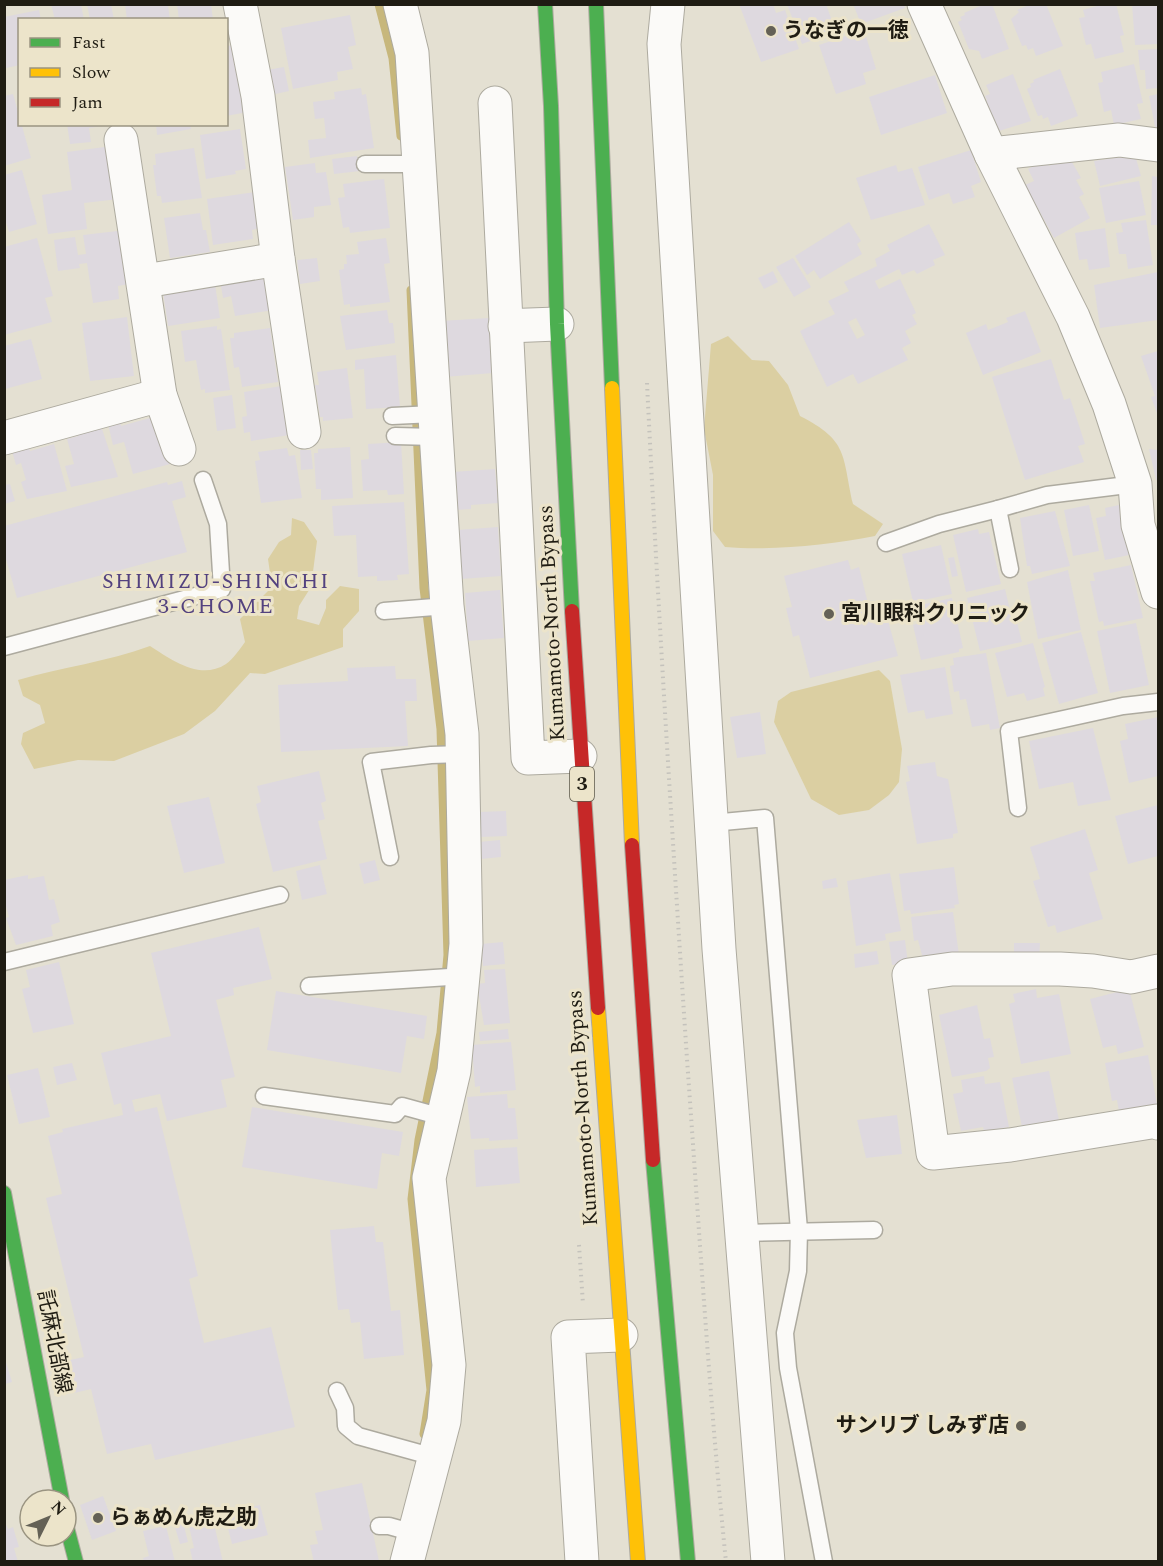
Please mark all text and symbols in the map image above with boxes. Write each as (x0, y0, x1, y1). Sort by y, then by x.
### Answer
place label: うなぎの一徳 (783, 15, 909, 47)
legend (18, 18, 228, 126)
marker: うなぎの一徳 (764, 24, 778, 38)
text: Fast (72, 29, 105, 56)
text: Slow (72, 59, 111, 86)
text: Jam (72, 89, 103, 116)
street label: Kumamoto-North Bypass (530, 504, 574, 742)
district label: SHIMIZU-SHINCHI 3-CHOME (102, 565, 330, 623)
place label: 宮川眼科クリニック (841, 598, 1030, 630)
marker: 宮川眼科クリニック (822, 607, 836, 621)
road number: 3 (570, 767, 594, 801)
street label: Kumamoto-North Bypass (559, 989, 607, 1227)
street label: 託麻北部線 (28, 1287, 80, 1397)
place label: サンリブ しみず店 (836, 1410, 1009, 1442)
marker: サンリブ しみず店 (1014, 1419, 1028, 1433)
north arrow (18, 1488, 78, 1548)
text: N (45, 1495, 71, 1521)
place label: らぁめん虎之助 (110, 1502, 257, 1534)
marker: らぁめん虎之助 (91, 1511, 105, 1525)

